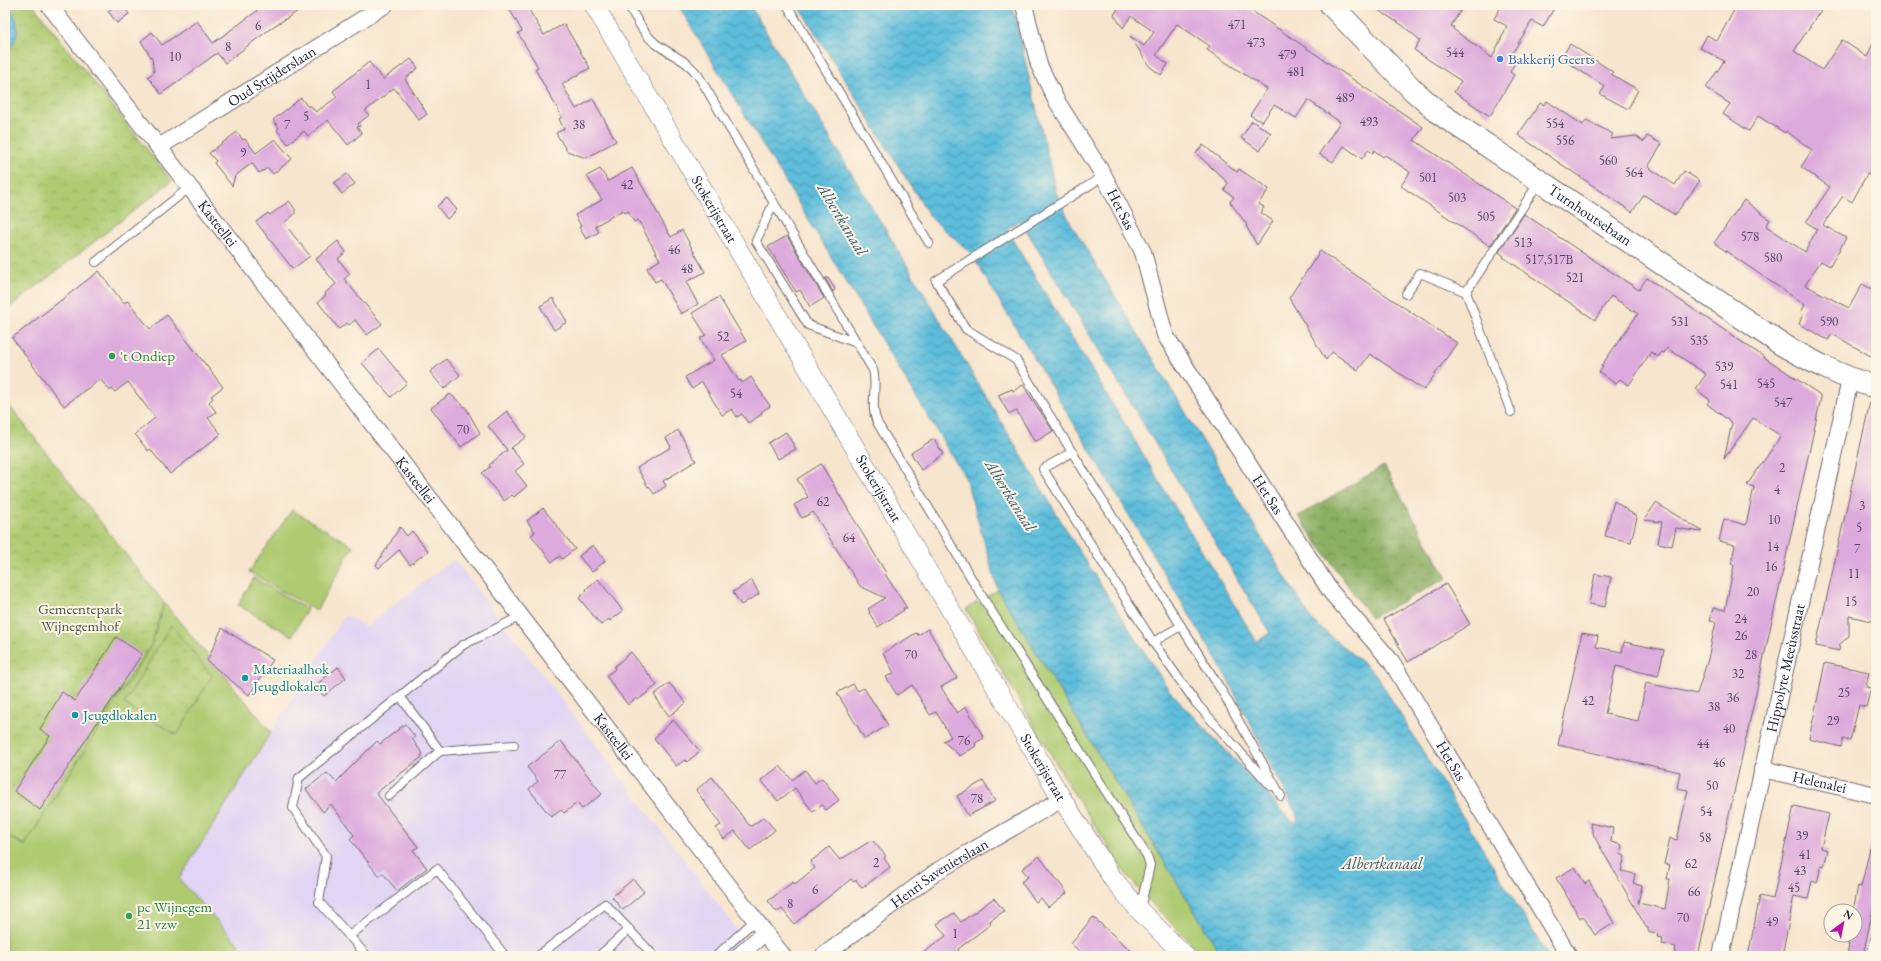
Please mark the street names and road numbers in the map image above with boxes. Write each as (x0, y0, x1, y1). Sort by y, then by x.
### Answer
street label: Oud Strijderslaan (224, 41, 319, 111)
street label: Stokerijstraat (687, 172, 742, 246)
street label: Turnhoutsebaan (1545, 180, 1636, 250)
street label: Het Sas (1103, 185, 1140, 233)
street label: Kasteellei (194, 196, 242, 251)
street label: Stokerijstraat (852, 451, 907, 526)
street label: Kasteellei (392, 452, 440, 507)
street label: Het Sas (1249, 471, 1288, 518)
street label: Hippolyte Meeùsstraat (1761, 602, 1809, 734)
street label: Kasteellei (590, 709, 638, 764)
street label: Stokerijstraat (1017, 730, 1071, 805)
street label: Het Sas (1432, 737, 1471, 784)
street label: Helenalei (1791, 766, 1849, 797)
street label: Henri Savenierslaan (886, 834, 991, 912)

